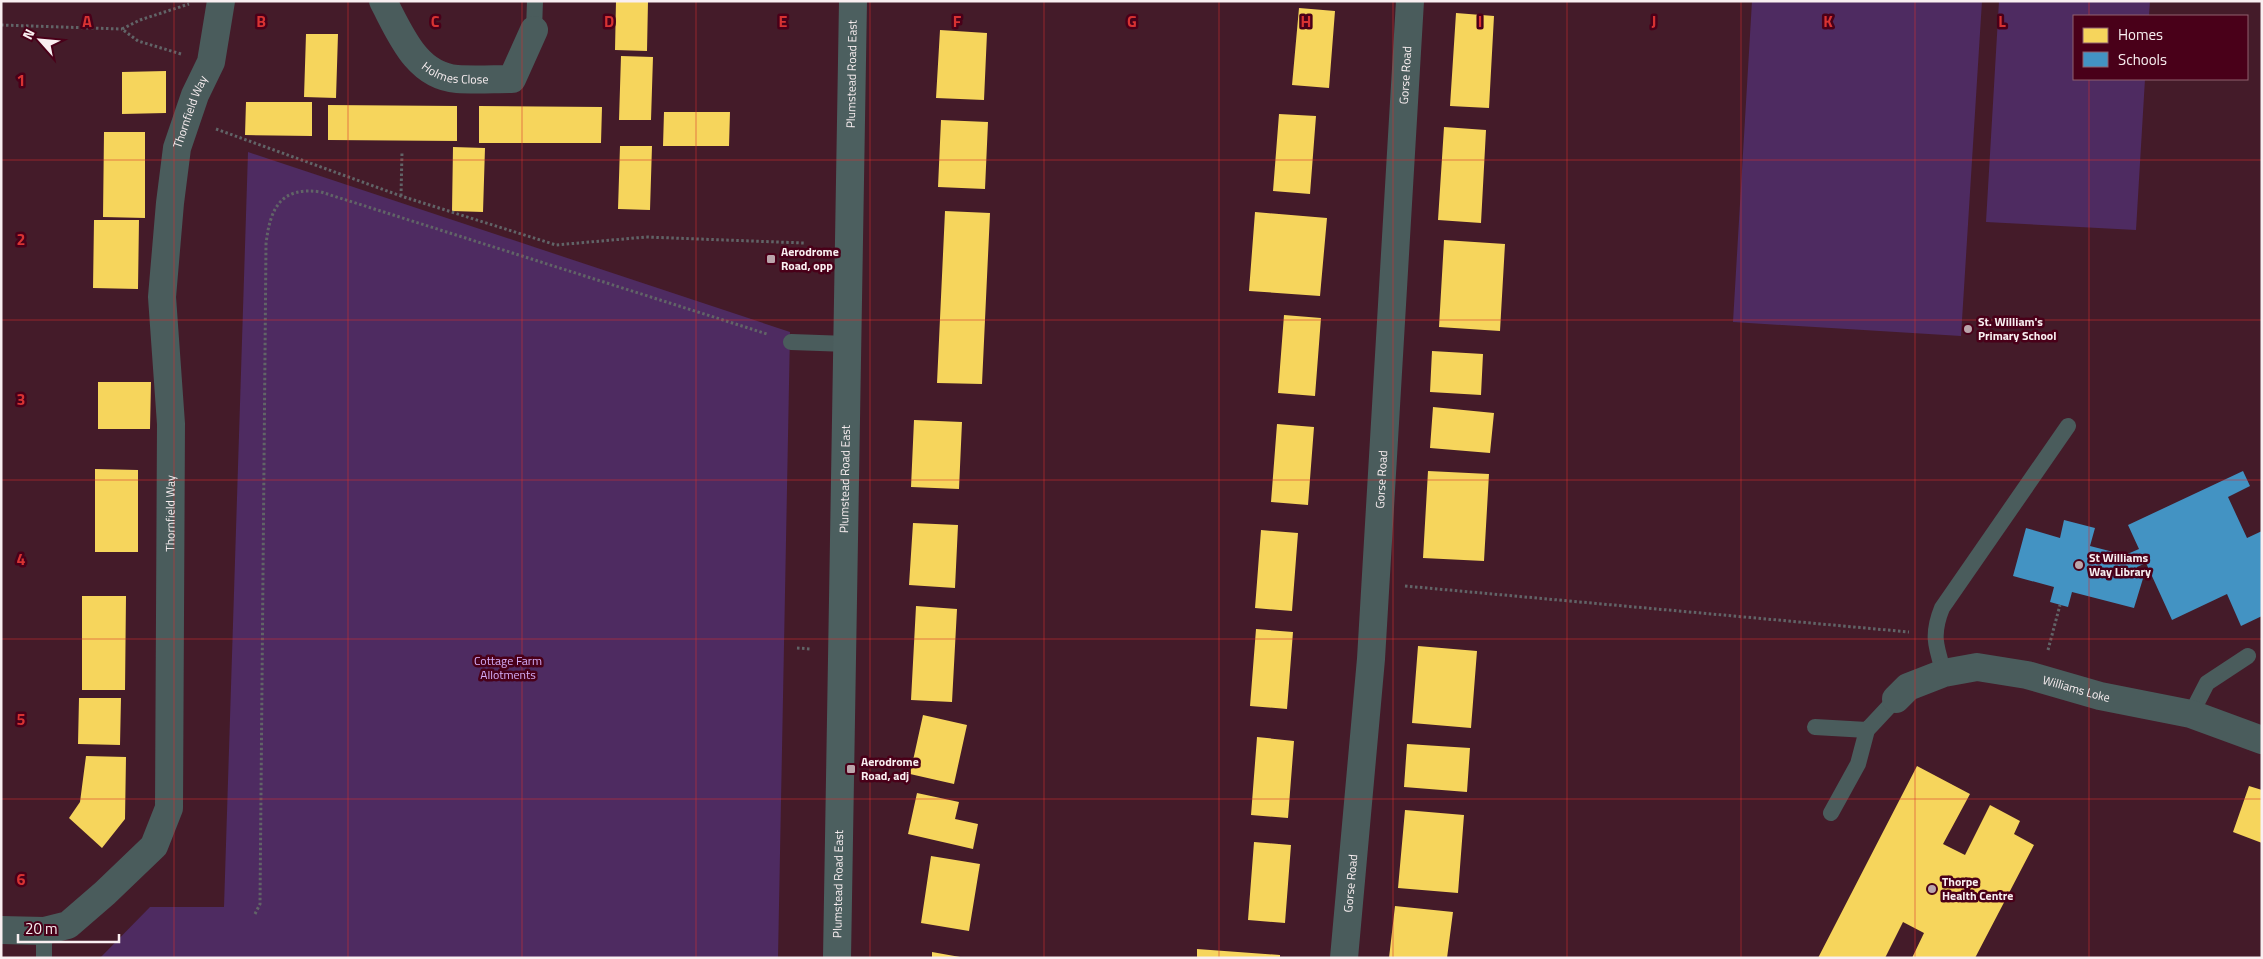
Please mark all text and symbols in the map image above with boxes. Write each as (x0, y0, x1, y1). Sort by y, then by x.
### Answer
text: A (82, 9, 92, 33)
text: B (256, 9, 266, 33)
text: C (431, 9, 440, 33)
text: D (604, 9, 614, 33)
text: E (779, 9, 788, 33)
text: F (953, 9, 962, 33)
text: G (1127, 9, 1137, 33)
text: H (1301, 9, 1311, 33)
text: I (1478, 9, 1482, 33)
text: J (1652, 9, 1656, 33)
text: K (1823, 9, 1833, 33)
text: L (1998, 9, 2006, 33)
north arrow (15, 15, 65, 65)
legend (2073, 15, 2248, 80)
street label: Plumstead Road East (841, 19, 862, 128)
text: Homes (2118, 23, 2163, 46)
text: N (16, 25, 40, 43)
street label: Gorse Road (1394, 46, 1416, 105)
text: Schools (2118, 48, 2167, 71)
street label: Holmes Close (418, 57, 489, 88)
text: 1 (17, 68, 25, 92)
street label: Thornfield Way (168, 72, 212, 151)
text: 2 (17, 227, 25, 251)
place label: Aerodrome Road, opp (781, 242, 839, 275)
marker: Aerodrome Road, opp (765, 253, 777, 265)
place label: St. William's Primary School (1978, 312, 2056, 345)
marker: St. William's Primary School (1962, 323, 1974, 335)
text: 3 (17, 387, 25, 411)
street label: Plumstead Road East (834, 424, 855, 533)
street label: Gorse Road (1370, 450, 1392, 509)
street label: Thornfield Way (160, 475, 180, 552)
text: 4 (17, 547, 26, 571)
place label: St Williams Way Library (2089, 548, 2151, 581)
marker: St Williams Way Library (2073, 559, 2085, 571)
park label: Cottage Farm Allotments (474, 651, 542, 684)
street label: Williams Loke (2040, 670, 2112, 707)
text: 5 (17, 707, 26, 731)
place label: Aerodrome Road, adj (861, 752, 919, 785)
marker: Aerodrome Road, adj (845, 763, 857, 775)
street label: Plumstead Road East (827, 829, 848, 938)
street label: Gorse Road (1338, 853, 1362, 913)
text: 6 (17, 867, 26, 891)
place label: Thorpe Health Centre (1942, 872, 2013, 905)
marker: Thorpe Health Centre (1926, 883, 1938, 895)
scale bar (18, 912, 119, 944)
text: 20 m (25, 917, 58, 940)

